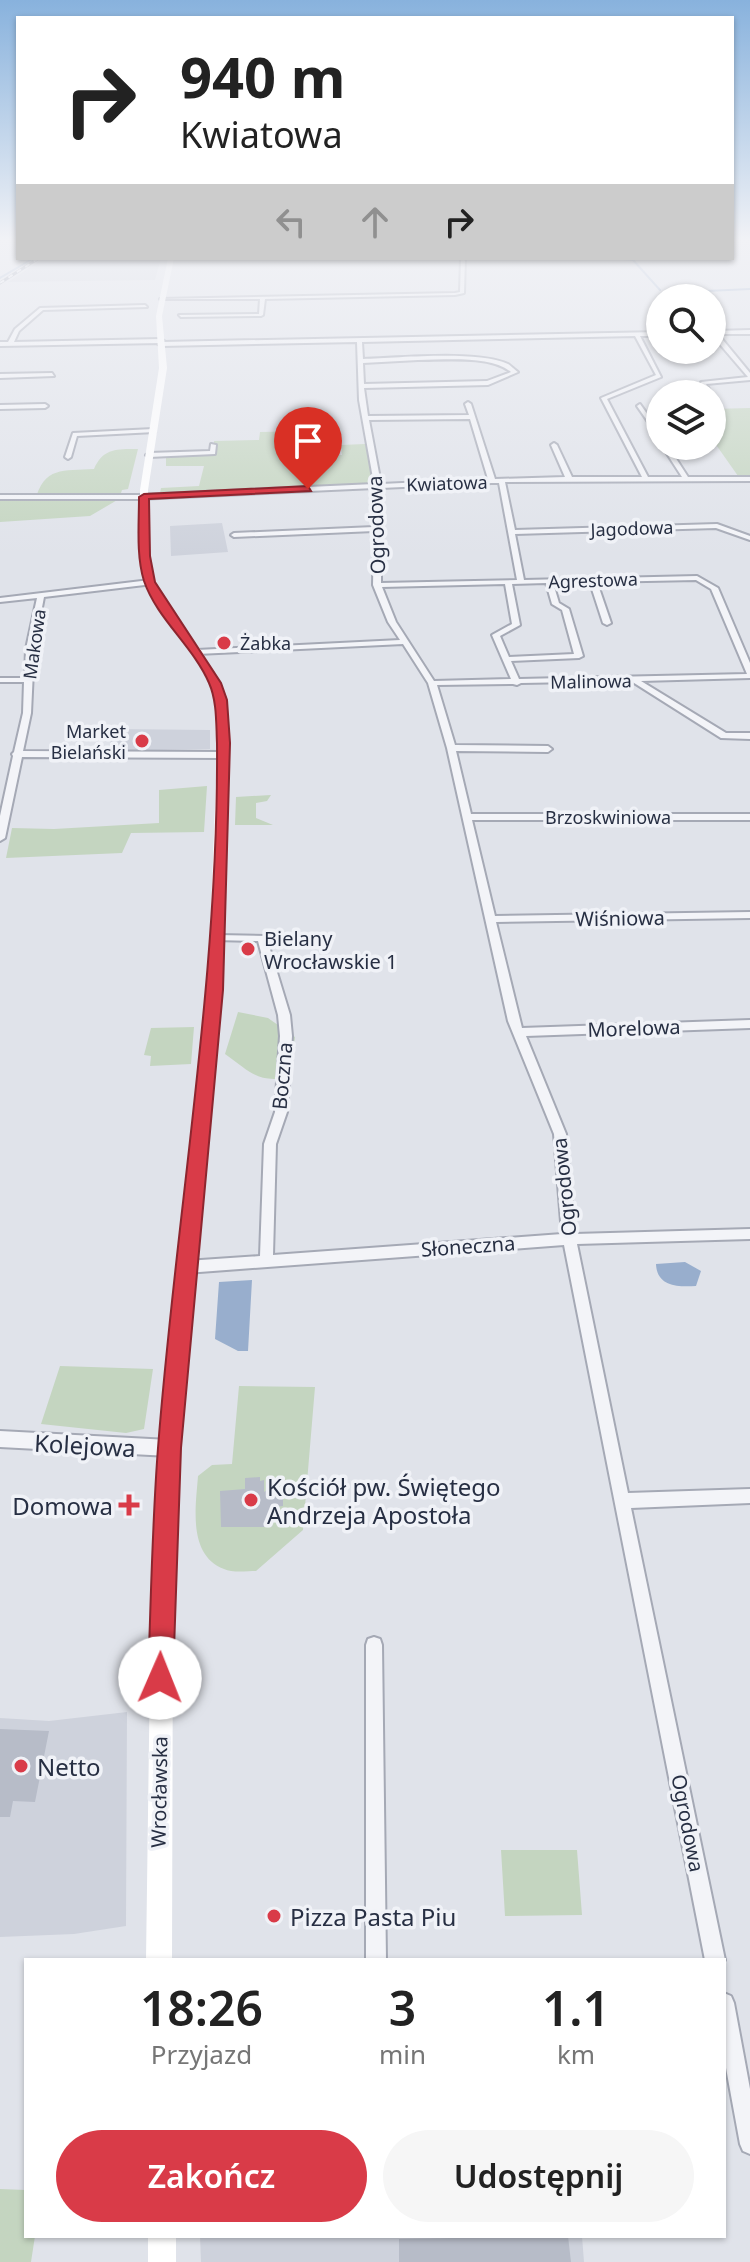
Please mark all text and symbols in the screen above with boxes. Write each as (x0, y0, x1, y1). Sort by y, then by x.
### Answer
text: 940 m (180, 38, 345, 114)
icon: right (48, 48, 152, 152)
text: Kwiatowa (180, 110, 343, 159)
icon: left (269, 200, 313, 244)
icon: ahead (353, 200, 397, 244)
icon: right (437, 200, 481, 244)
map controls (646, 284, 726, 460)
button: search (646, 284, 726, 364)
button: layers (646, 380, 726, 460)
pin (274, 407, 342, 489)
icon: arrive (286, 419, 330, 463)
street label: Kwiatowa (406, 470, 488, 496)
street label: Ogrodowa (361, 475, 391, 575)
street label: Jagodowa (588, 515, 674, 542)
street label: Agrestowa (548, 566, 638, 594)
street label: Makowa (17, 607, 51, 681)
place label: Żabka (240, 631, 291, 655)
marker: Żabka (215, 634, 233, 652)
street label: Malinowa (550, 668, 632, 694)
place label: Market Bielański (51, 719, 126, 764)
marker: Market Bielański (133, 732, 151, 750)
street label: Brzoskwiniowa (545, 805, 671, 829)
street label: Wiśniowa (575, 904, 665, 932)
place label: Bielany Wrocławskie 1 (264, 925, 397, 975)
marker: Bielany Wrocławskie 1 (239, 940, 257, 958)
street label: Morelowa (587, 1013, 681, 1043)
street label: Boczna (266, 1041, 298, 1111)
street label: Ogrodowa (545, 1136, 583, 1238)
street label: Słoneczna (420, 1229, 516, 1263)
street label: Kolejowa (33, 1426, 137, 1464)
place label: Kościół pw. Świętego Andrzeja Apostoła (267, 1470, 501, 1531)
place label: Domowa (12, 1489, 113, 1522)
marker: Kościół pw. Świętego Andrzeja Apostoła (242, 1491, 260, 1509)
marker: Domowa (120, 1496, 138, 1514)
position arrow (118, 1636, 202, 1720)
street label: Wrocławska (145, 1736, 173, 1848)
place label: Netto (37, 1750, 101, 1783)
marker: Netto (12, 1757, 30, 1775)
street label: Ogrodowa (665, 1772, 711, 1874)
place label: Pizza Pasta Piu (290, 1900, 456, 1933)
marker: Pizza Pasta Piu (265, 1907, 283, 1925)
text: 18:26 (140, 1975, 263, 2040)
text: 3 (389, 1975, 416, 2040)
text: 1.1 (542, 1975, 610, 2040)
text: Przyjazd (151, 2036, 252, 2072)
text: min (379, 2036, 426, 2072)
text: km (557, 2036, 595, 2072)
button: Zakończ (56, 2130, 367, 2222)
button: Udostępnij (383, 2130, 694, 2222)

